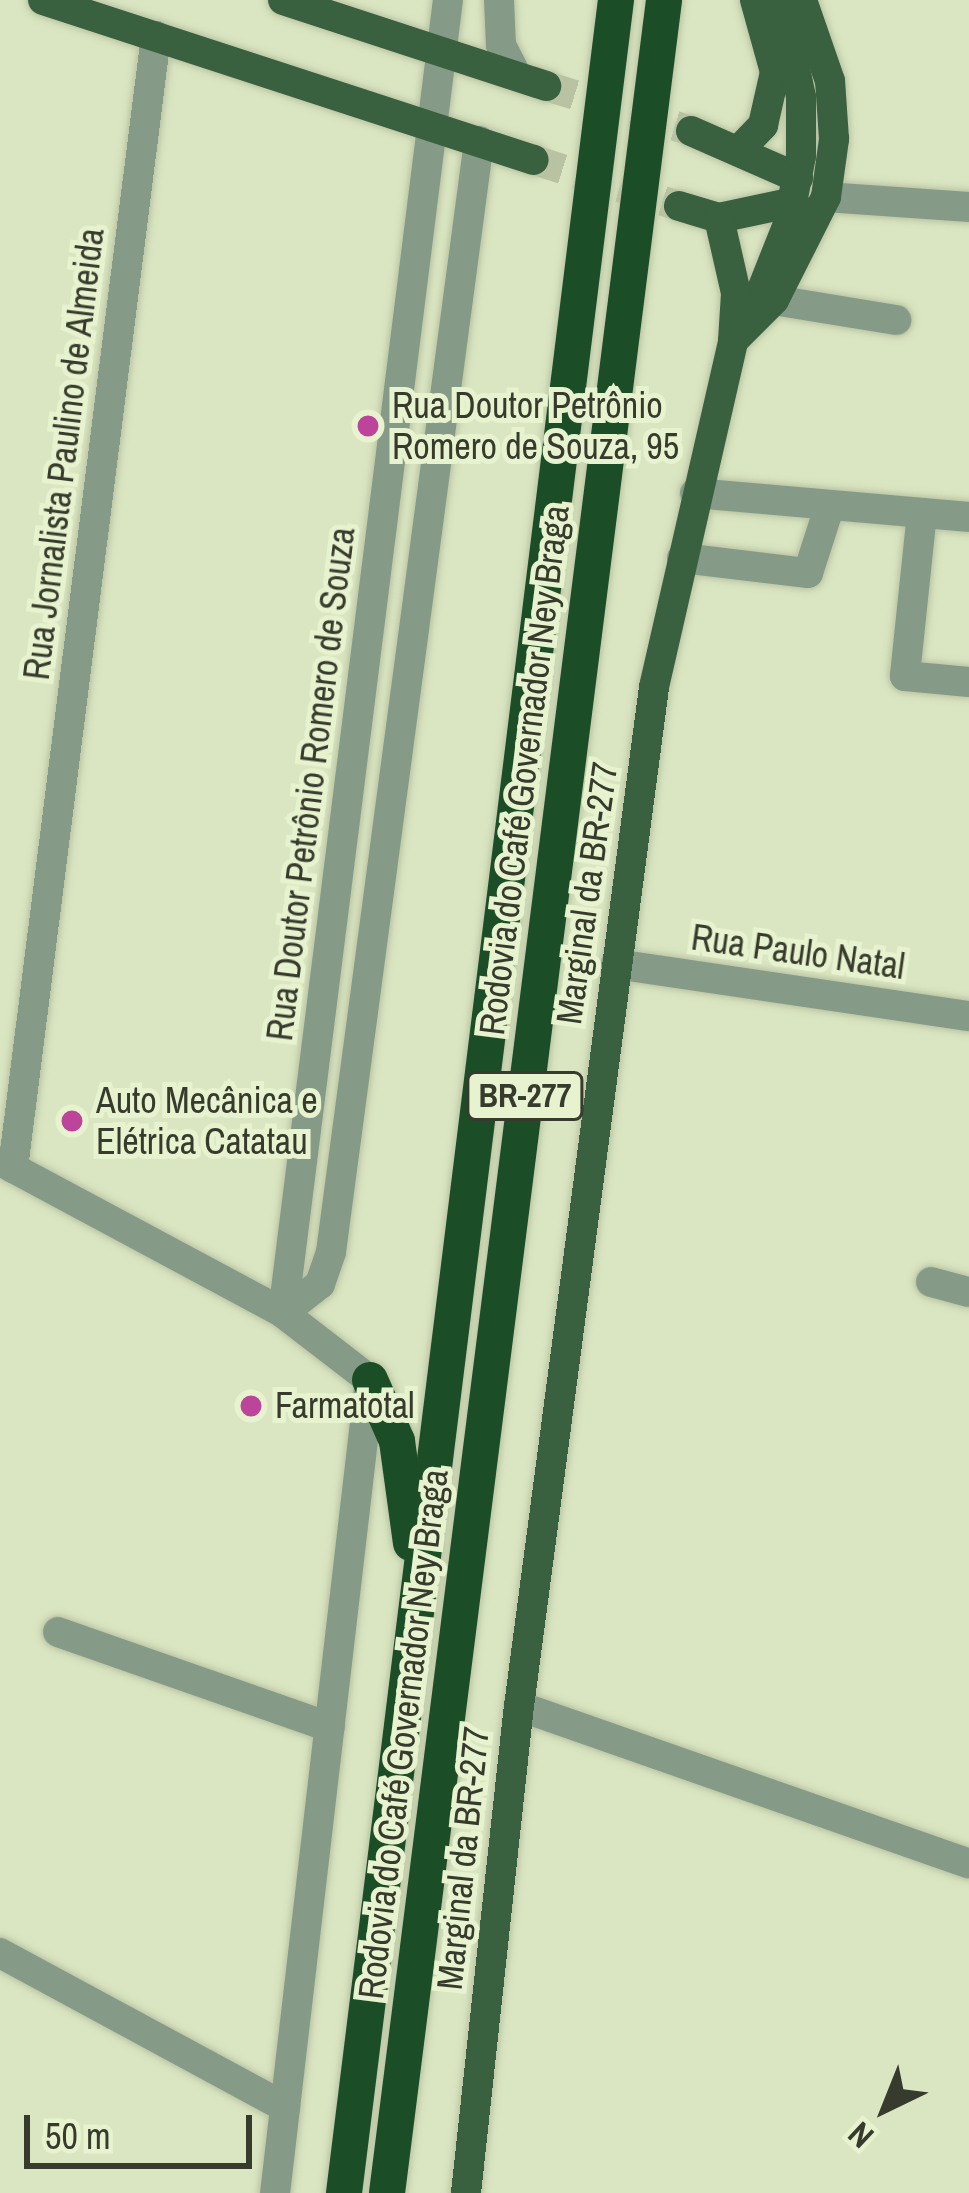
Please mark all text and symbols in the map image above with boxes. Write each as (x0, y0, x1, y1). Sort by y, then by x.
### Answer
street label: Rua Jornalista Paulino de Almeida (15, 225, 113, 683)
place label: Rua Doutor Petrônio Romero de Souza, 95 (392, 383, 679, 468)
marker: Rua Doutor Petrônio Romero de Souza, 95 (355, 413, 381, 439)
street label: Rodovia do Café Governador Ney Braga (470, 503, 578, 1037)
street label: Rua Doutor Petrônio Romero de Souza (258, 525, 364, 1043)
street label: Marginal da BR-277 (547, 759, 627, 1027)
street label: Rua Paulo Natal (689, 916, 907, 988)
road number: BR-277 (465, 1069, 585, 1123)
place label: Auto Mecânica e Elétrica Catatau (96, 1078, 318, 1163)
marker: Auto Mecânica e Elétrica Catatau (59, 1108, 85, 1134)
place label: Farmatotal (275, 1384, 415, 1428)
marker: Farmatotal (238, 1393, 264, 1419)
street label: Rodovia do Café Governador Ney Braga (349, 1467, 457, 2001)
street label: Marginal da BR-277 (428, 1724, 498, 1992)
north arrow (825, 2049, 945, 2169)
scale bar (30, 2091, 258, 2165)
text: 50 m (45, 2112, 111, 2160)
text: N (838, 2113, 883, 2158)

